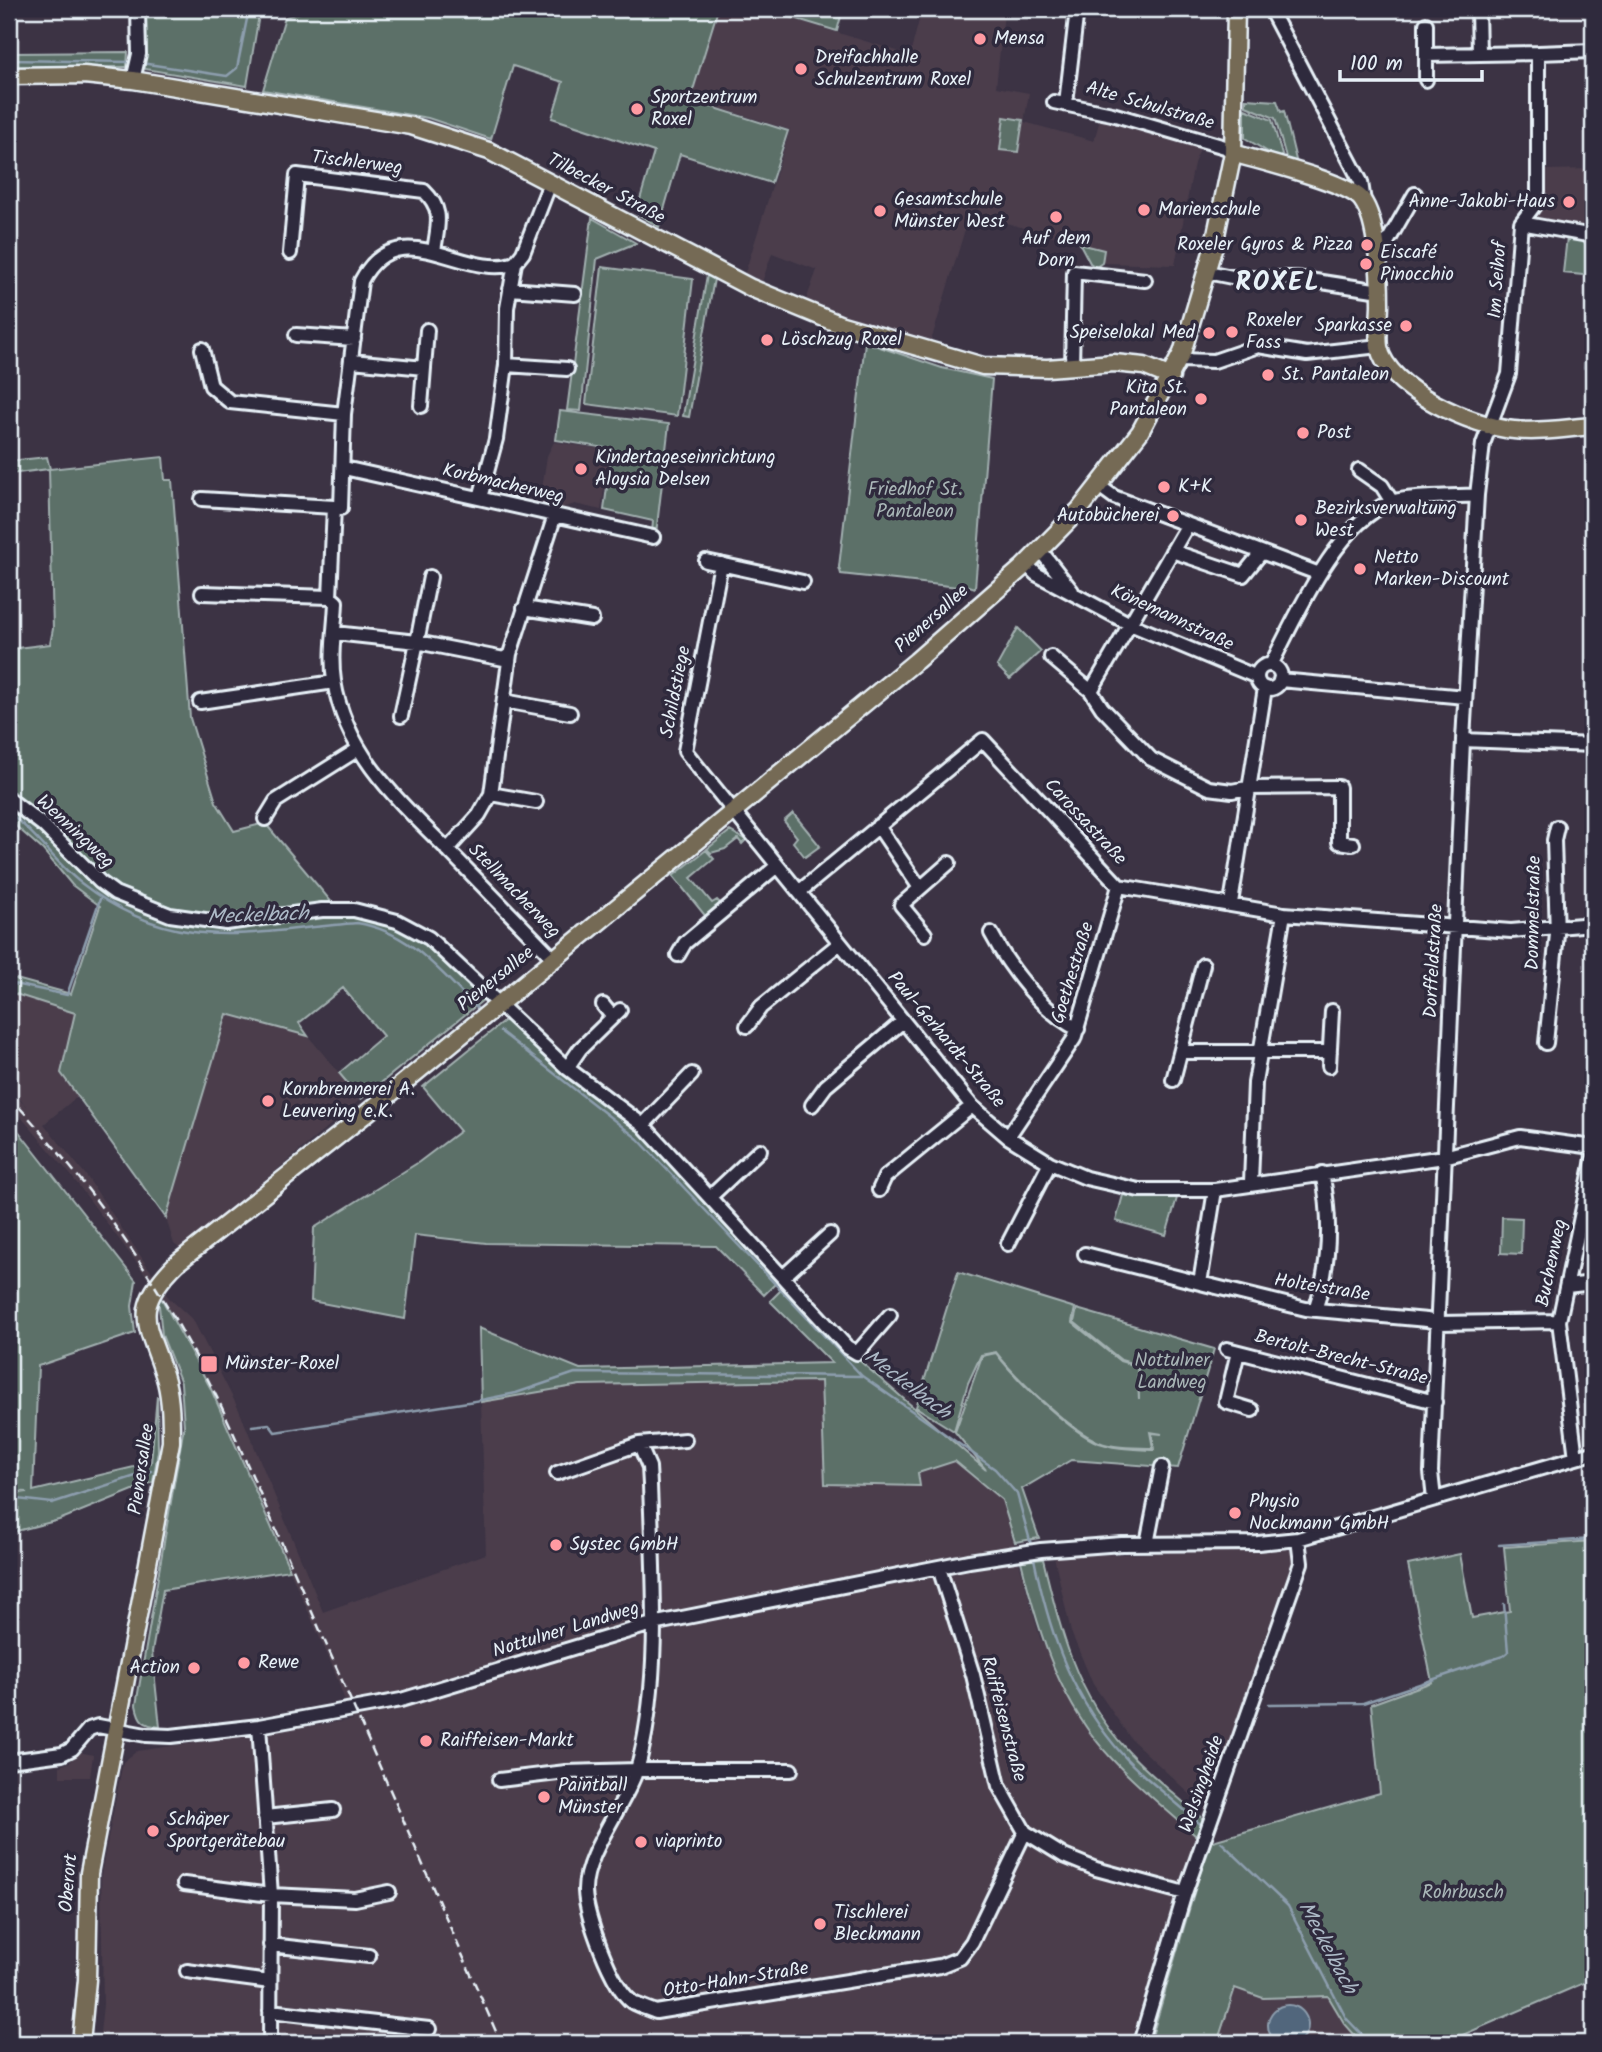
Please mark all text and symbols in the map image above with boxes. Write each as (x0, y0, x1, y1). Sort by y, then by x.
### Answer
place label: Mensa (994, 24, 1045, 54)
marker: Mensa (972, 31, 988, 47)
scale bar (1340, 38, 1481, 82)
place label: Dreifachhalle Schulzentrum Roxel (815, 43, 971, 95)
text: 100 m (1350, 48, 1403, 81)
marker: Dreifachhalle Schulzentrum Roxel (793, 61, 809, 77)
street label: Alte Schulstraße (1082, 73, 1218, 139)
place label: Sportzentrum Roxel (651, 83, 757, 135)
marker: Sportzentrum Roxel (629, 101, 645, 117)
street label: Tischlerweg (310, 143, 404, 183)
street label: Tilbecker Straße (542, 145, 671, 233)
place label: Gesamtschule Münster West (894, 185, 1006, 237)
place label: Anne-Jakobi-Haus (1409, 187, 1555, 217)
marker: Anne-Jakobi-Haus (1561, 194, 1577, 210)
place label: Marienschule (1158, 195, 1261, 225)
marker: Marienschule (1136, 202, 1152, 218)
marker: Gesamtschule Münster West (872, 203, 888, 219)
marker: Auf dem Dorn (1048, 209, 1064, 225)
place label: Auf dem Dorn (1022, 224, 1090, 276)
place label: Roxeler Gyros & Pizza (1177, 230, 1353, 260)
marker: Roxeler Gyros & Pizza (1359, 237, 1375, 253)
place label: Eiscafé Pinocchio (1380, 238, 1454, 290)
street label: Im Seihof (1480, 238, 1516, 320)
marker: Eiscafé Pinocchio (1358, 256, 1374, 272)
district label: ROXEL (1235, 262, 1321, 304)
place label: Roxeler Fass (1246, 306, 1304, 358)
place label: Sparkasse (1315, 311, 1392, 341)
place label: Speiselokal Med (1070, 318, 1196, 348)
marker: Sparkasse (1398, 318, 1414, 334)
marker: Roxeler Fass (1224, 324, 1240, 340)
place label: Löschzug Roxel (781, 325, 902, 355)
marker: Speiselokal Med (1201, 325, 1217, 341)
marker: Löschzug Roxel (759, 332, 775, 348)
place label: St. Pantaleon (1282, 360, 1389, 390)
marker: St. Pantaleon (1260, 367, 1276, 383)
place label: Kita St. Pantaleon (1109, 373, 1187, 425)
marker: Kita St. Pantaleon (1193, 391, 1209, 407)
place label: Post (1317, 418, 1352, 448)
marker: Post (1295, 425, 1311, 441)
place label: Kindertageseinrichtung Aloysia Delsen (595, 443, 775, 495)
street label: Korbmacherweg (439, 455, 567, 513)
marker: Kindertageseinrichtung Aloysia Delsen (573, 461, 589, 477)
place label: K+K (1178, 472, 1213, 502)
park label: Friedhof St. Pantaleon (868, 475, 962, 527)
marker: K+K (1156, 479, 1172, 495)
place label: Bezirksverwaltung West (1315, 494, 1457, 546)
place label: Autobücherei (1057, 501, 1160, 531)
marker: Autobücherei (1165, 508, 1181, 524)
marker: Bezirksverwaltung West (1293, 512, 1309, 528)
place label: Netto Marken-Discount (1374, 543, 1510, 595)
marker: Netto Marken-Discount (1352, 561, 1368, 577)
street label: Könemannstraße (1105, 576, 1239, 660)
street label: Pienersallee (888, 577, 976, 661)
street label: Schildstiege (652, 643, 700, 741)
street label: Carossastraße (1036, 771, 1134, 873)
street label: Wenningweg (29, 788, 121, 876)
street label: Stellmacherweg (460, 836, 568, 946)
street label: Dommelstraße (1518, 855, 1550, 971)
water label: Meckelbach (207, 898, 311, 934)
street label: Dorffeldstraße (1416, 903, 1452, 1019)
street label: Goethestraße (1043, 918, 1103, 1028)
street label: Pienersallee (451, 938, 541, 1020)
street label: Paul-Gerhardt-Straße (879, 965, 1013, 1116)
place label: Kornbrennerei A. Leuvering e.K. (282, 1075, 415, 1127)
marker: Kornbrennerei A. Leuvering e.K. (260, 1093, 276, 1109)
street label: Buchenweg (1528, 1216, 1576, 1310)
street label: Holteistraße (1272, 1266, 1373, 1310)
street label: Bertolt-Brecht-Straße (1251, 1322, 1431, 1394)
water label: Meckelbach (857, 1341, 959, 1430)
park label: Nottulner Landweg (1135, 1346, 1211, 1398)
place label: Münster-Roxel (225, 1349, 340, 1379)
marker: Münster-Roxel (199, 1354, 219, 1374)
street label: Pienersallee (121, 1421, 163, 1517)
place label: Physio Nockmann GmbH (1249, 1487, 1389, 1539)
marker: Physio Nockmann GmbH (1227, 1505, 1243, 1521)
place label: Systec GmbH (570, 1530, 679, 1560)
marker: Systec GmbH (548, 1537, 564, 1553)
street label: Nottulner Landweg (489, 1593, 643, 1667)
place label: Rewe (258, 1648, 299, 1678)
place label: Action (129, 1653, 180, 1683)
street label: Raiffeisenstraße (972, 1653, 1034, 1786)
marker: Rewe (236, 1655, 252, 1671)
marker: Action (186, 1660, 202, 1676)
place label: Raiffeisen-Markt (440, 1726, 574, 1756)
street label: Welsingheide (1171, 1731, 1233, 1837)
marker: Raiffeisen-Markt (418, 1733, 434, 1749)
place label: Paintball Münster (558, 1771, 628, 1823)
marker: Paintball Münster (536, 1789, 552, 1805)
place label: Schäper Sportgerätebau (167, 1805, 285, 1857)
marker: Schäper Sportgerätebau (145, 1823, 161, 1839)
place label: viaprinto (655, 1827, 722, 1857)
marker: viaprinto (633, 1834, 649, 1850)
street label: Oberort (51, 1852, 87, 1914)
park label: Rohrbusch (1422, 1878, 1504, 1908)
water label: Meckelbach (1289, 1896, 1366, 2002)
place label: Tischlerei Bleckmann (834, 1898, 921, 1950)
marker: Tischlerei Bleckmann (812, 1916, 828, 1932)
street label: Otto-Hahn-Straße (661, 1954, 811, 2006)

